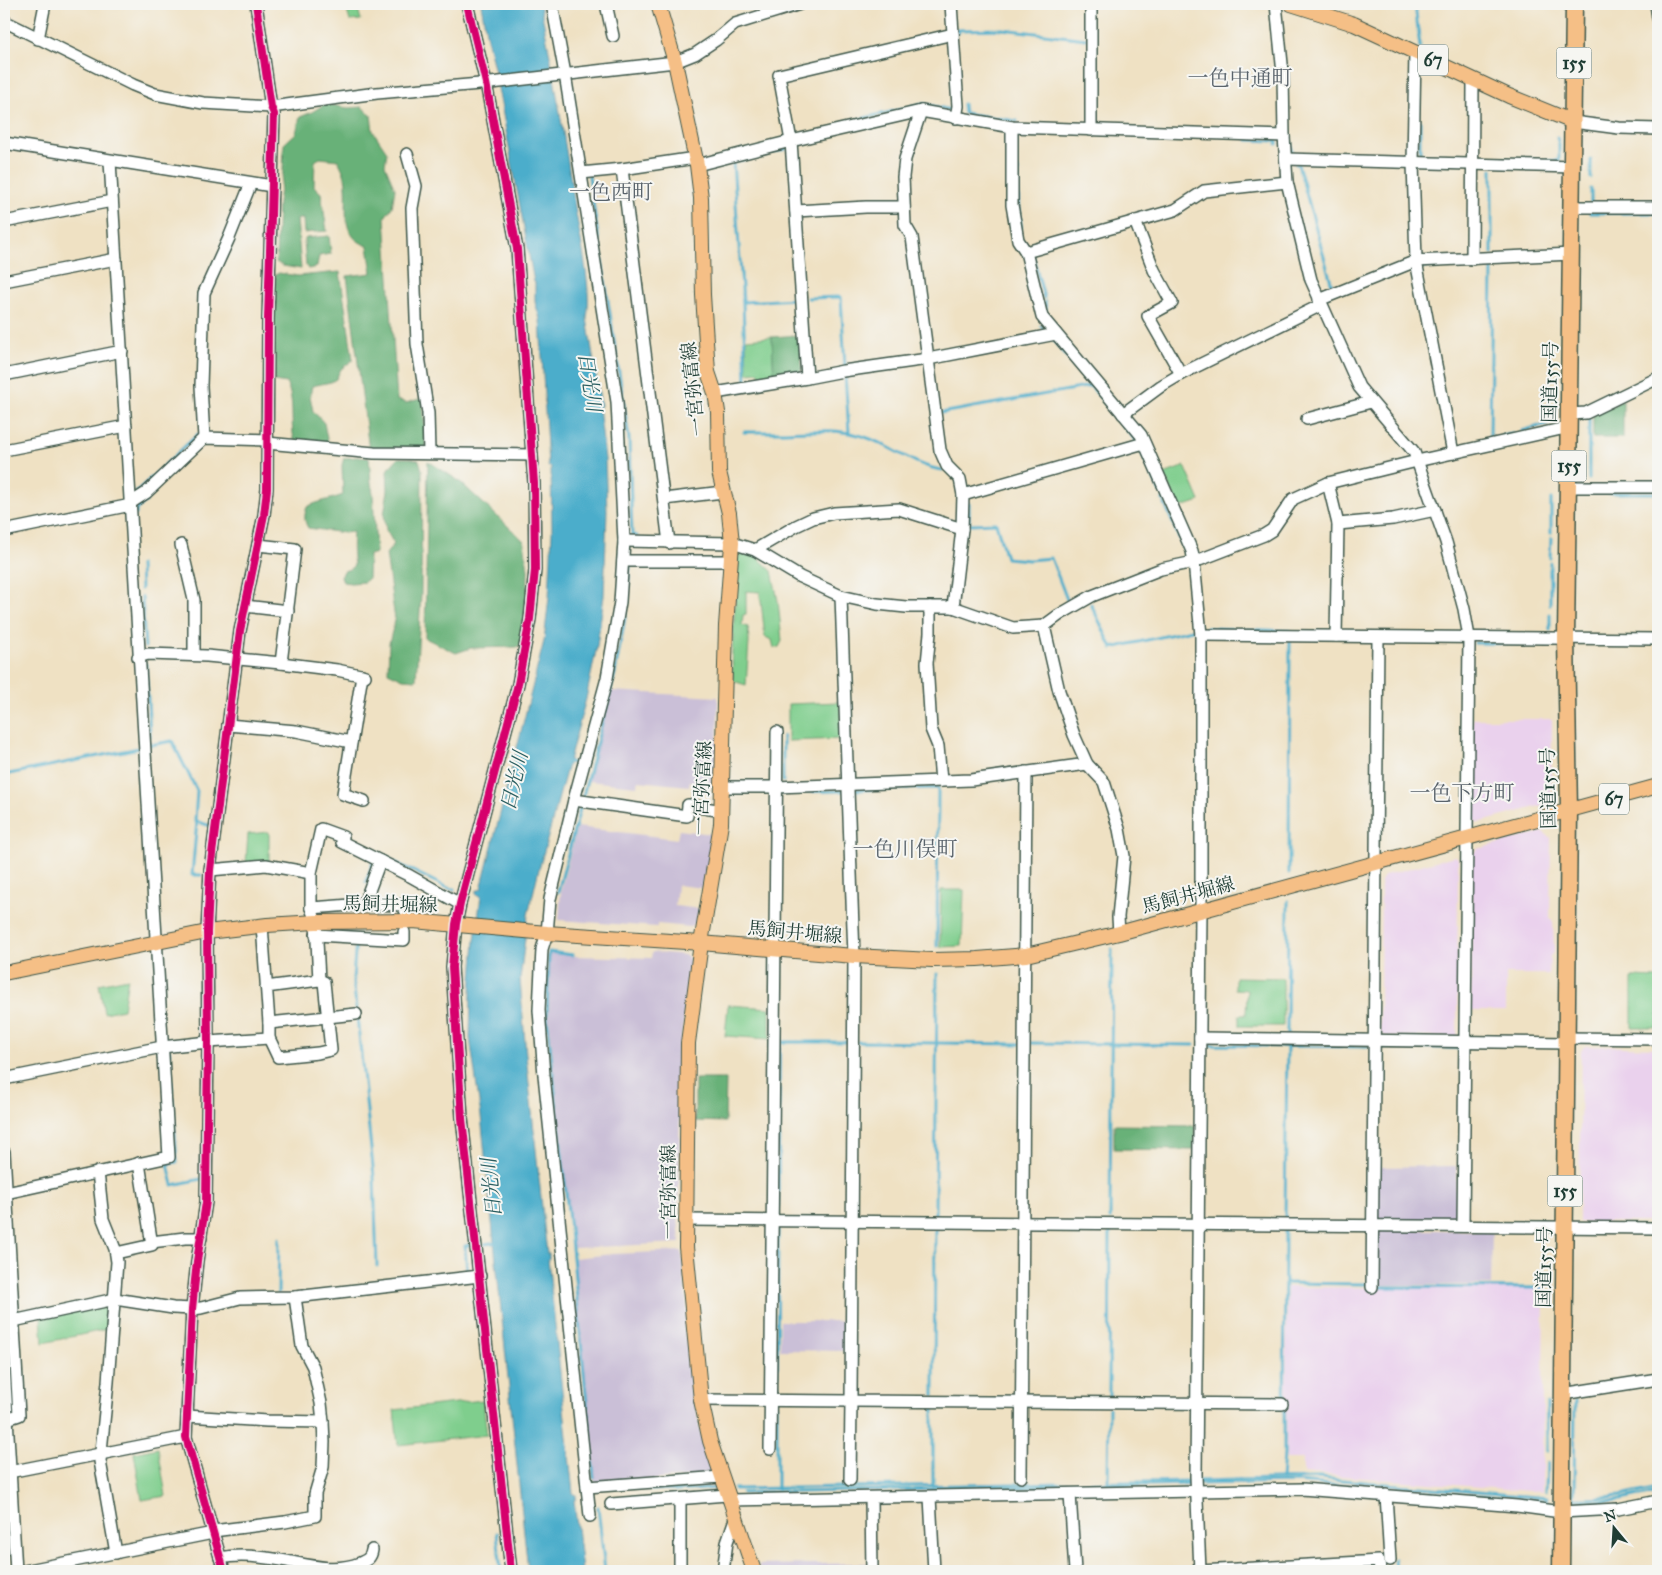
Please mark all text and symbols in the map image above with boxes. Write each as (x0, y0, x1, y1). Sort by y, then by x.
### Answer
road number: 67 (1418, 44, 1448, 76)
road number: 155 (1556, 48, 1592, 78)
district label: 一色中通町 (1188, 65, 1293, 91)
district label: 一色西町 (569, 179, 653, 205)
street label: 一宮弥富線 (677, 341, 709, 437)
street label: 国道155号 (1538, 341, 1562, 423)
water label: 日光川 (573, 350, 607, 415)
road number: 155 (1552, 451, 1586, 482)
street label: 一宮弥富線 (688, 740, 716, 836)
water label: 日光川 (496, 747, 533, 813)
street label: 国道155号 (1536, 747, 1560, 829)
district label: 一色下方町 (1410, 780, 1515, 806)
road number: 67 (1599, 784, 1629, 814)
district label: 一色川俣町 (853, 836, 958, 862)
street label: 馬飼井堀線 (1139, 872, 1237, 918)
street label: 馬飼井堀線 (342, 892, 438, 916)
street label: 馬飼井堀線 (747, 916, 843, 948)
street label: 一宮弥富線 (657, 1144, 680, 1240)
water label: 日光川 (476, 1155, 506, 1219)
road number: 155 (1548, 1176, 1582, 1206)
street label: 国道155号 (1532, 1226, 1556, 1308)
north arrow (1590, 1502, 1640, 1552)
text: N (1602, 1506, 1619, 1526)

